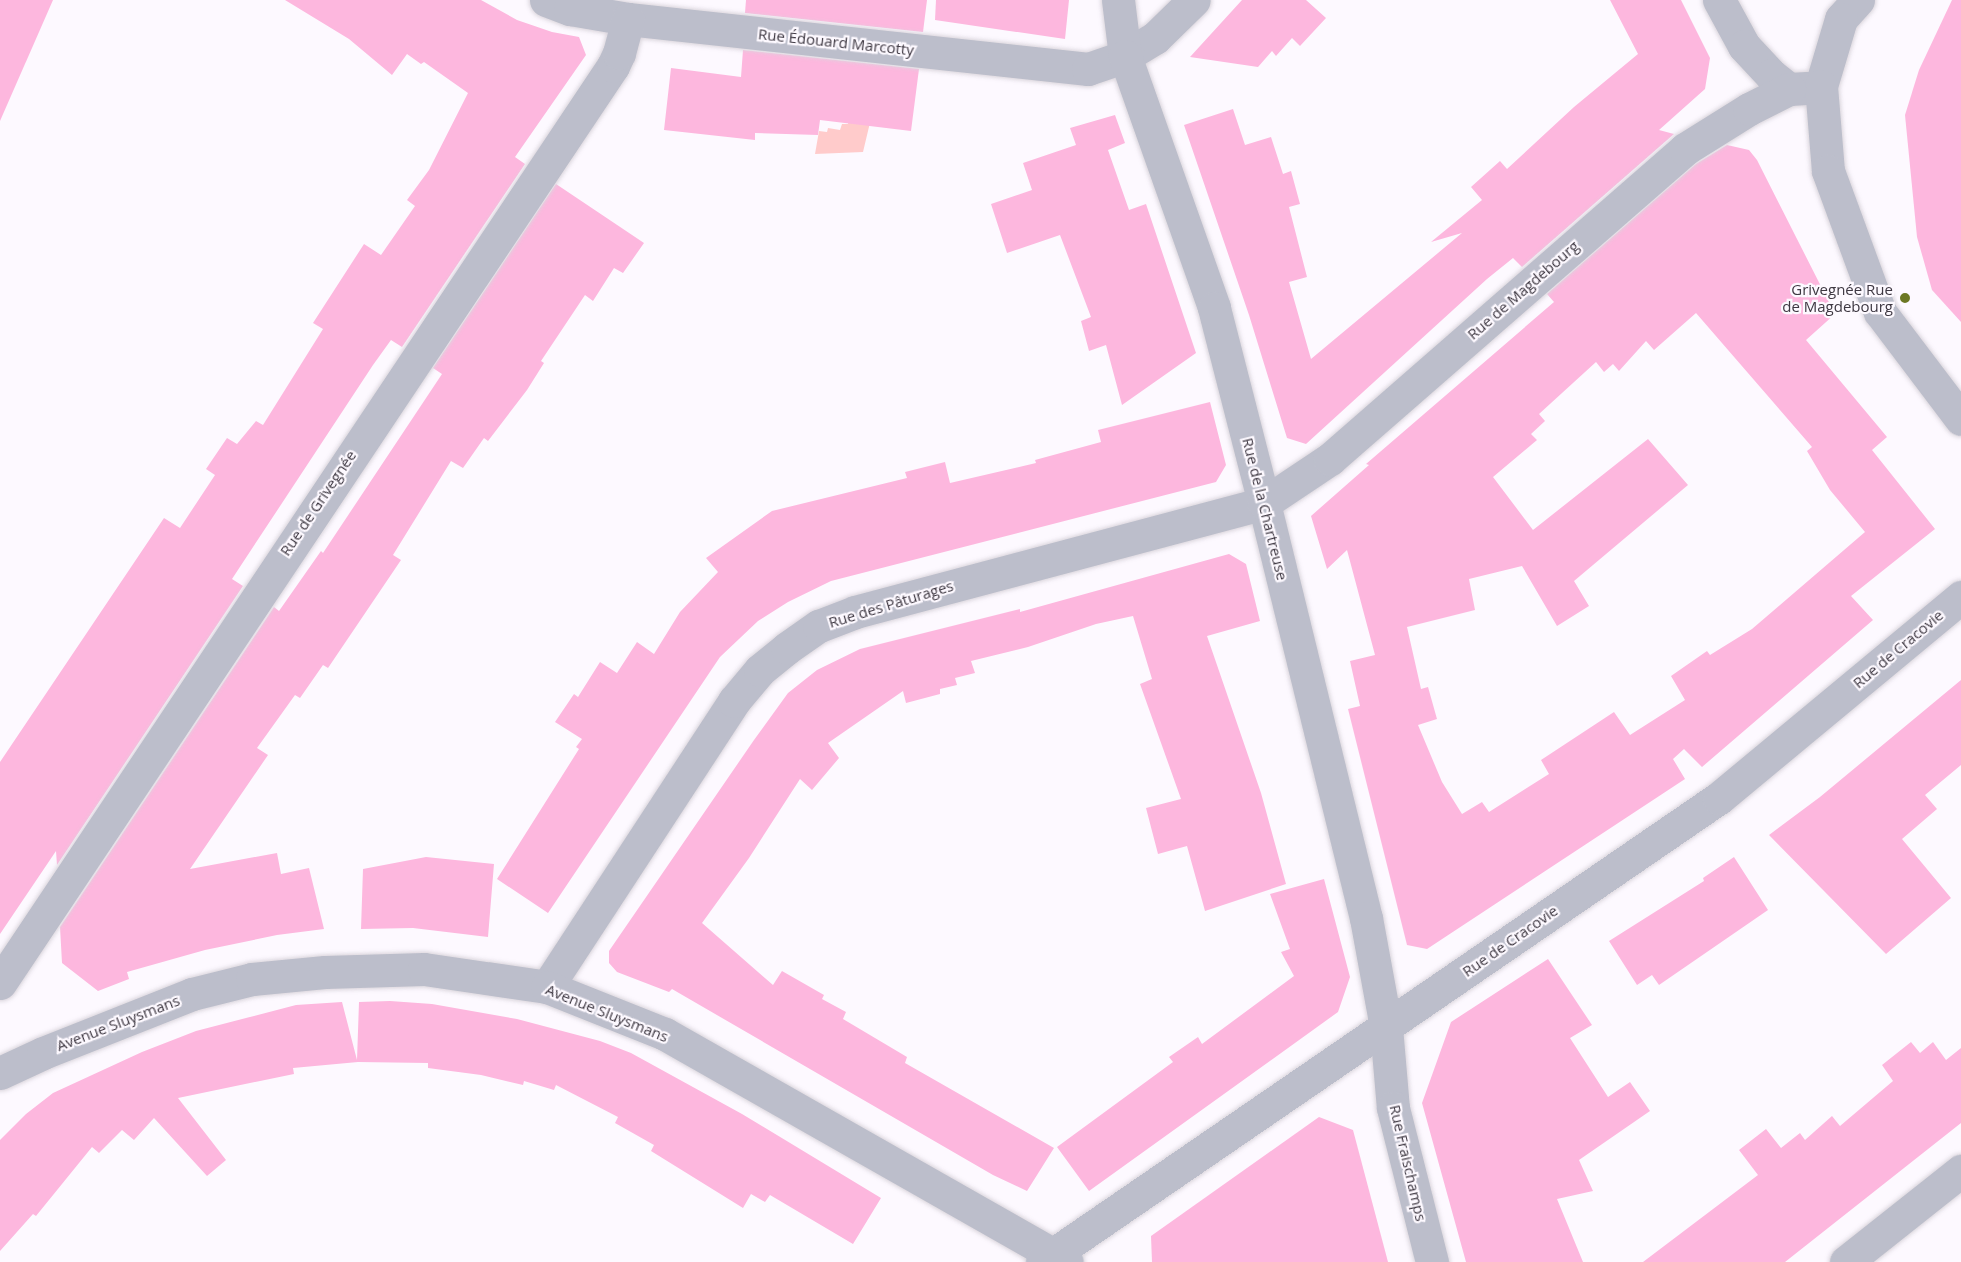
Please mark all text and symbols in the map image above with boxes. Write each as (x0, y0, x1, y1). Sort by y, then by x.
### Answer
street label: Rue Édouard Marcotty (757, 25, 915, 59)
street label: Rue de Magdebourg (1464, 237, 1582, 343)
place label: Grivegnée Rue de Magdebourg (1782, 280, 1893, 315)
marker: Grivegnée Rue de Magdebourg (1898, 291, 1912, 305)
street label: Rue de la Chartreuse (1239, 436, 1291, 582)
street label: Rue de Grivegnée (276, 447, 360, 559)
street label: Rue des Pâturages (826, 576, 956, 632)
street label: Rue de Cracovie (1849, 606, 1947, 692)
street label: Rue de Cracovie (1459, 901, 1561, 981)
street label: Avenue Sluysmans (543, 980, 671, 1046)
street label: Avenue Sluysmans (54, 991, 182, 1055)
street label: Rue Fraischamps (1386, 1103, 1430, 1223)

